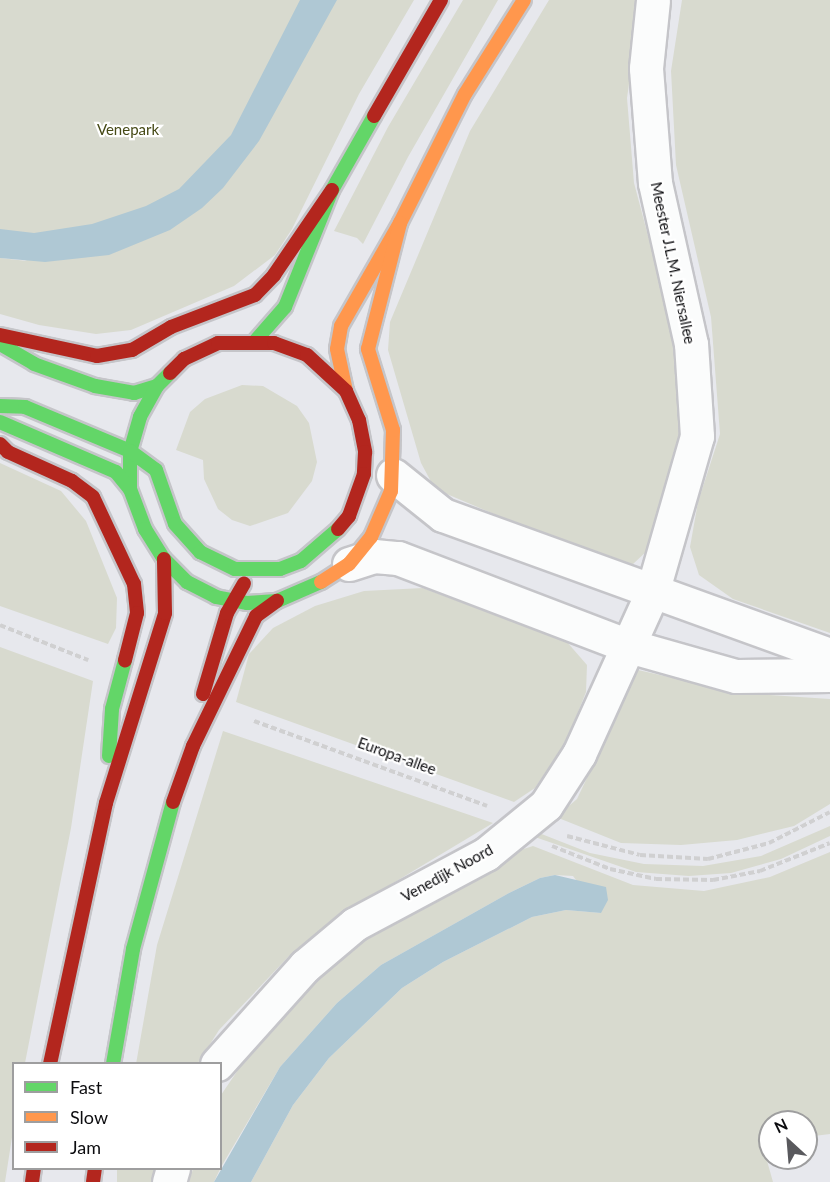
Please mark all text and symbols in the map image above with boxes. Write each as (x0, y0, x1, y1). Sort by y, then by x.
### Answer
park label: Venepark (97, 121, 159, 139)
street label: Meester J.L.M. Niersallee (647, 180, 699, 346)
street label: Europa-allee (355, 733, 439, 779)
street label: Venedijk Noord (398, 840, 496, 906)
legend (12, 1062, 222, 1170)
text: Fast (70, 1076, 102, 1098)
text: Slow (70, 1106, 108, 1128)
north arrow (758, 1110, 818, 1170)
text: N (771, 1114, 790, 1136)
text: Jam (70, 1136, 101, 1158)

